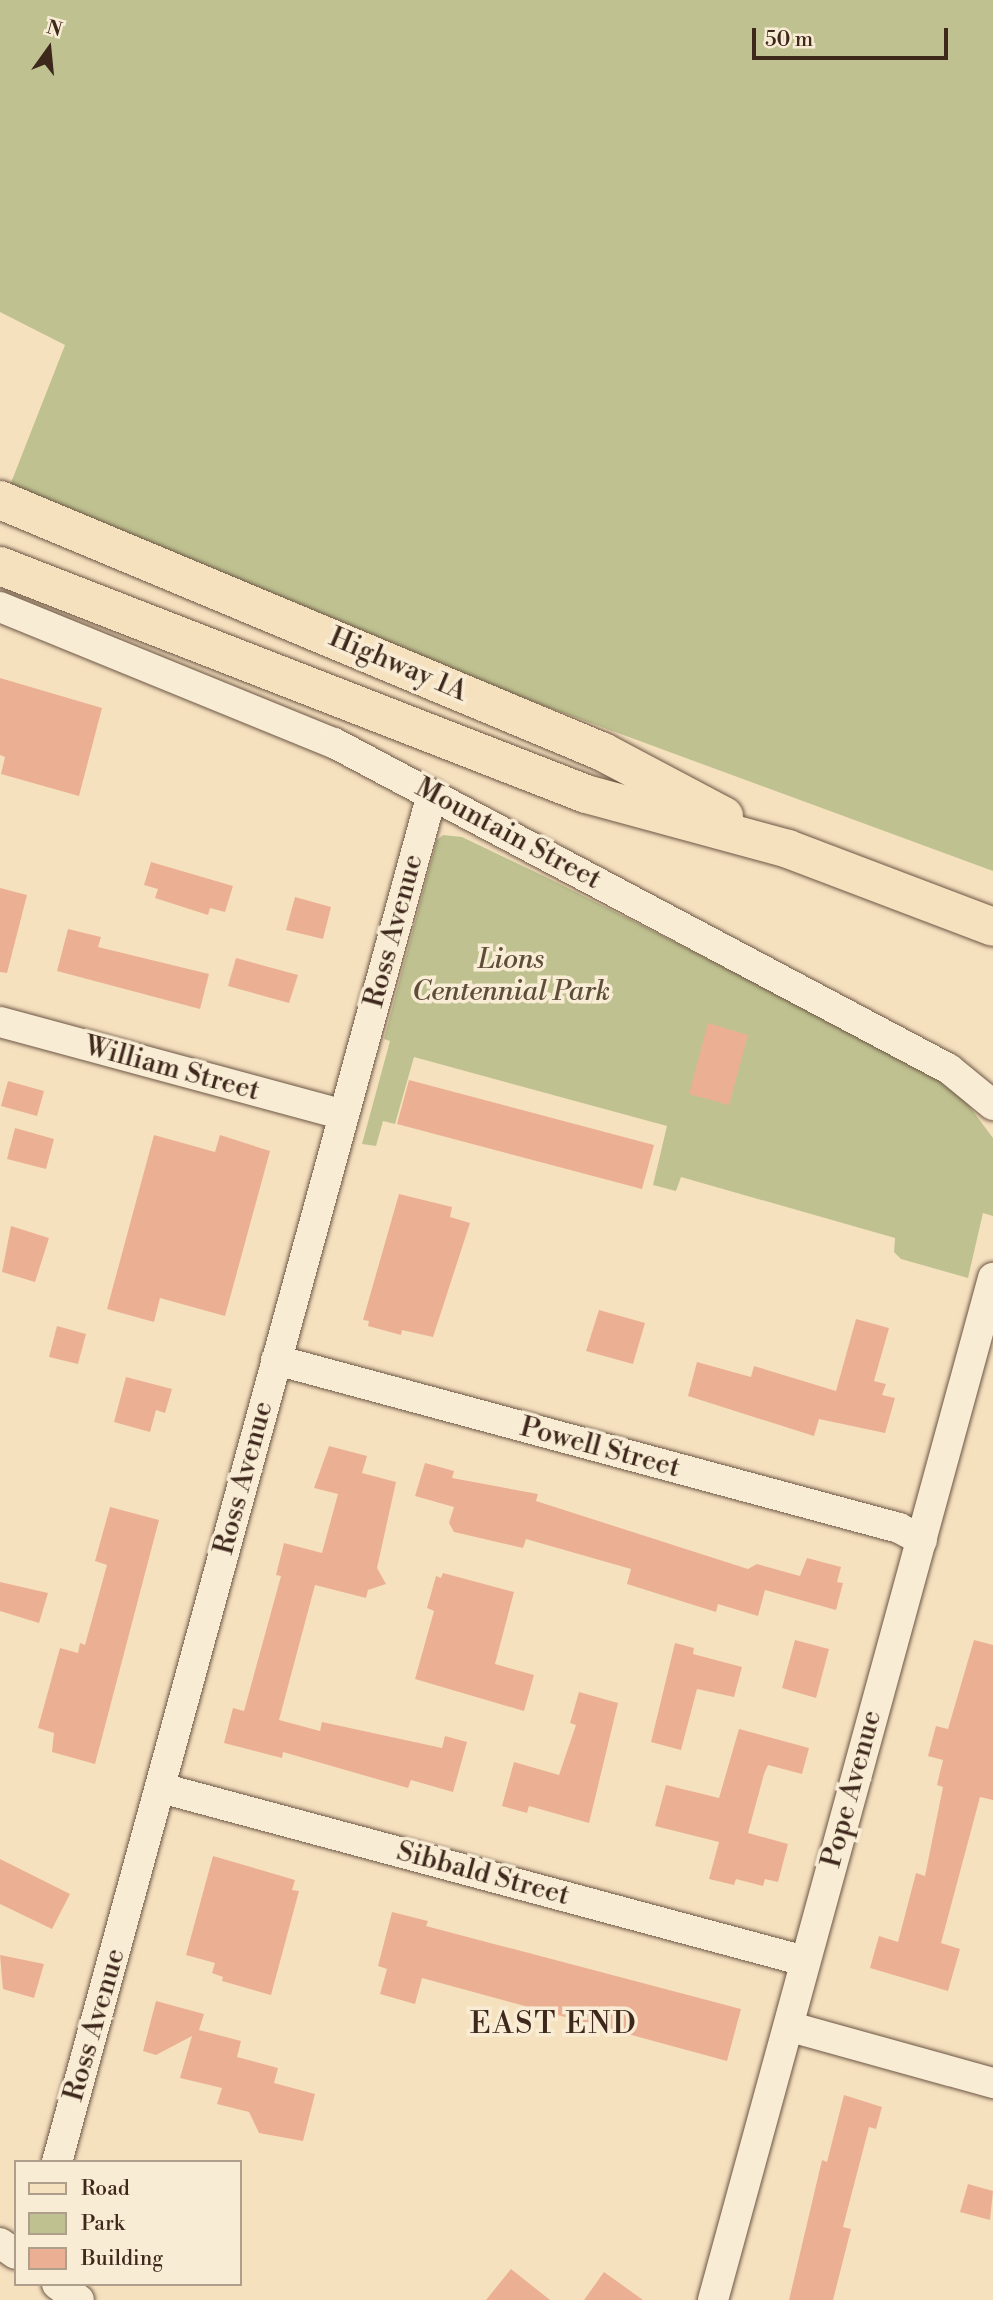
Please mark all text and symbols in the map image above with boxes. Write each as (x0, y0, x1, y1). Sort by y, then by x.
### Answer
north arrow (14, 14, 84, 84)
scale bar (755, 14, 951, 58)
text: N (44, 15, 65, 42)
text: 50 m (765, 27, 813, 53)
street label: Highway 1A (324, 621, 472, 709)
street label: Mountain Street (409, 771, 607, 897)
street label: Ross Avenue (357, 851, 431, 1011)
park label: Lions Centennial Park (412, 943, 610, 1009)
street label: William Street (81, 1029, 263, 1109)
street label: Ross Avenue (207, 1398, 281, 1558)
street label: Powell Street (516, 1411, 684, 1485)
street label: Pope Avenue (815, 1707, 889, 1871)
street label: Sibbald Street (393, 1835, 573, 1913)
street label: Ross Avenue (57, 1945, 133, 2105)
district label: EAST END (471, 2006, 637, 2042)
legend (14, 2160, 242, 2286)
text: Road (81, 2176, 130, 2202)
text: Park (81, 2211, 125, 2237)
text: Building (81, 2246, 163, 2272)

